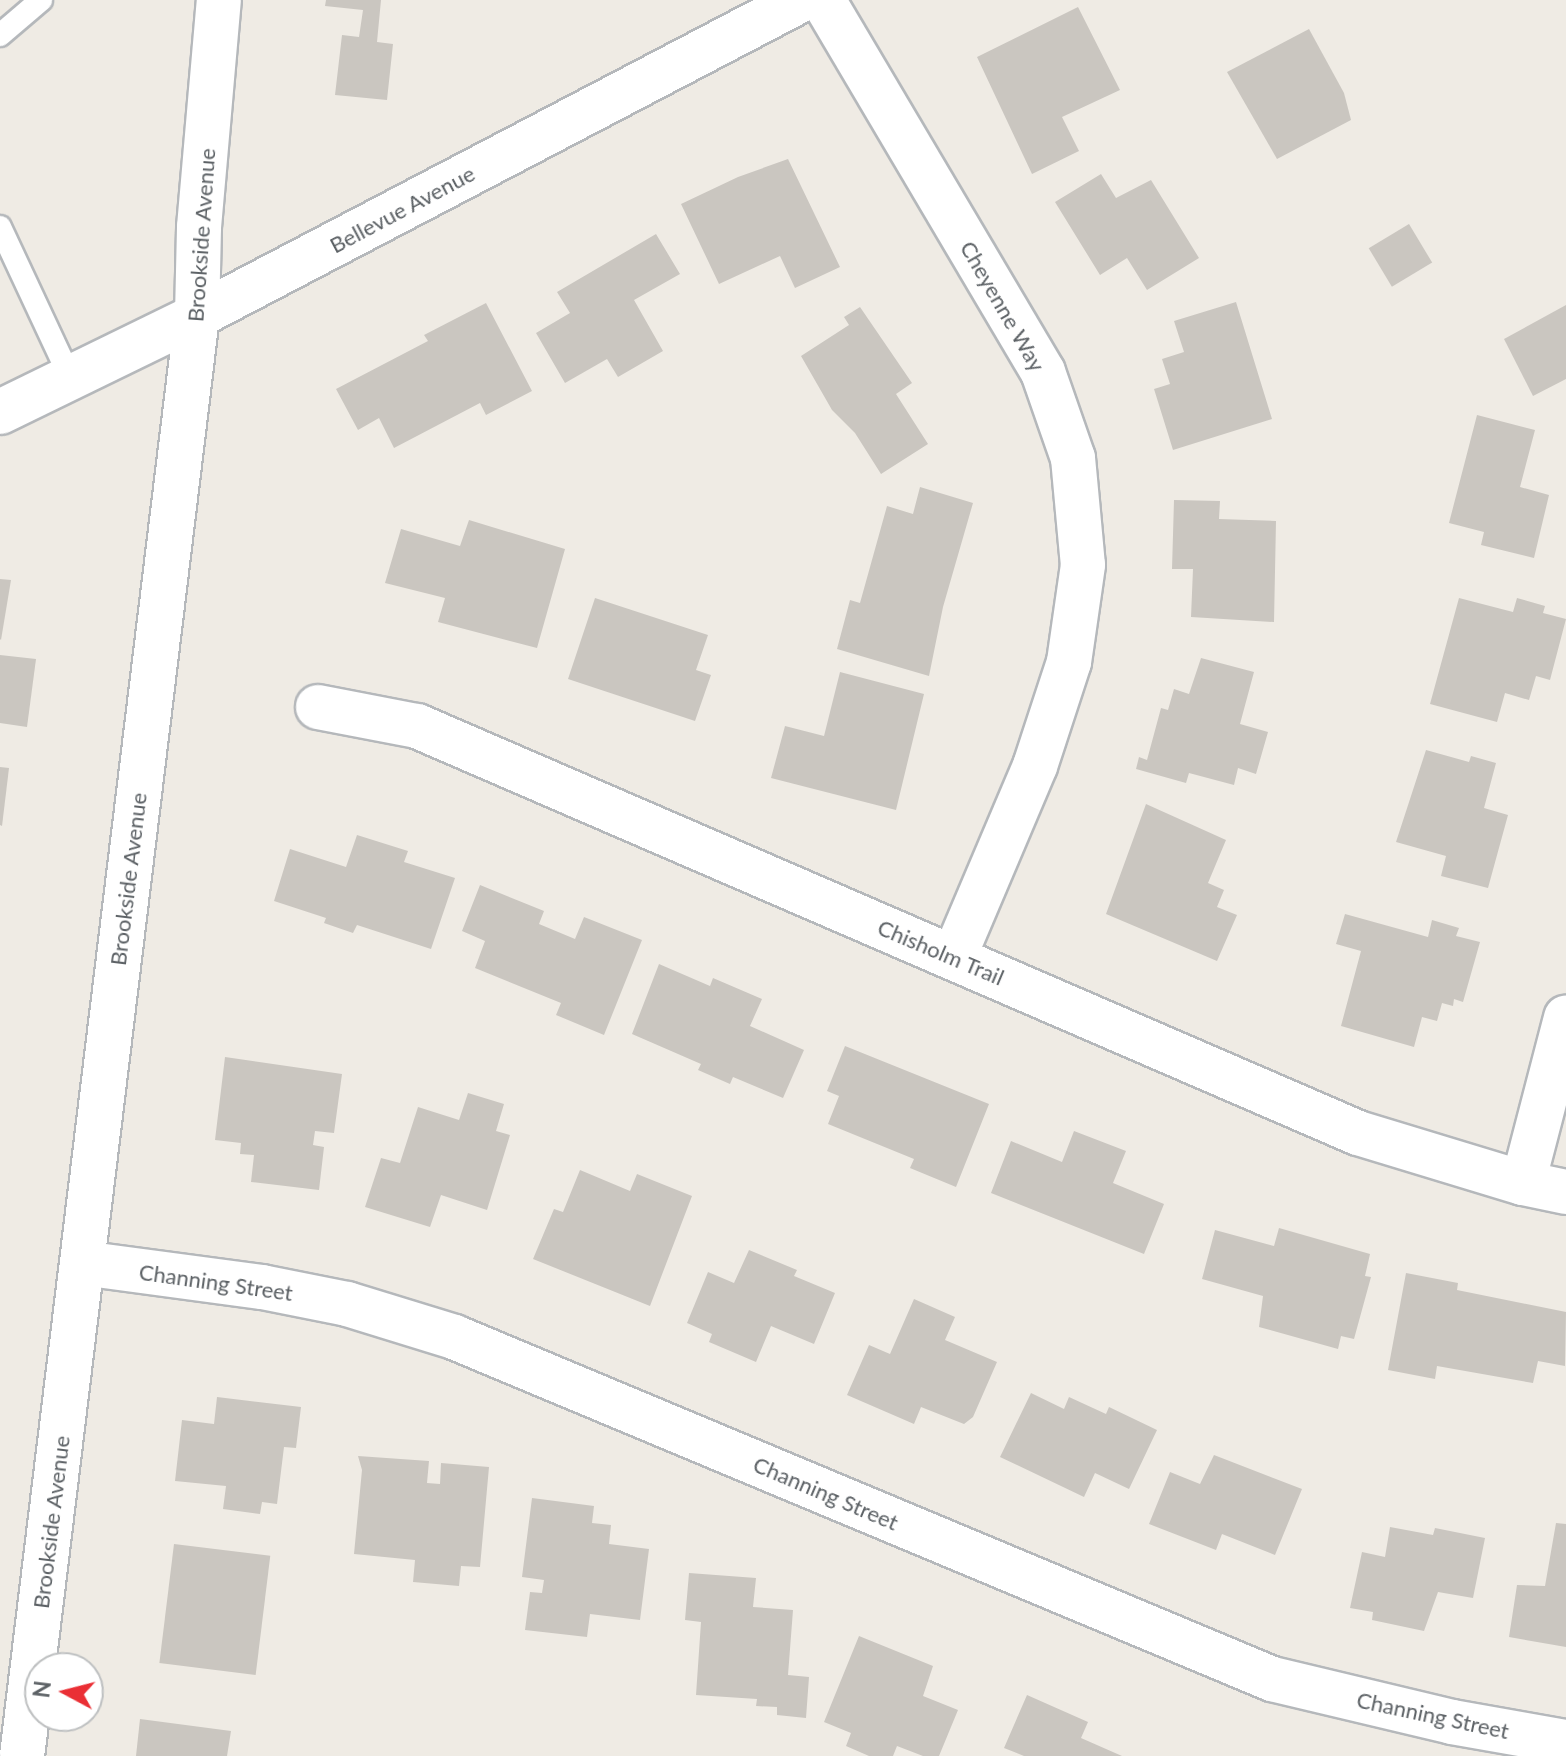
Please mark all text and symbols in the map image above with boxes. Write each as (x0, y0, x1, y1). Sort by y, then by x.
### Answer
street label: Brookside Avenue (182, 147, 220, 323)
street label: Bellevue Avenue (325, 160, 479, 258)
street label: Cheyenne Way (955, 236, 1051, 376)
street label: Brookside Avenue (104, 791, 152, 967)
street label: Chisholm Trail (874, 913, 1008, 991)
street label: Channing Street (137, 1258, 295, 1306)
street label: Brookside Avenue (27, 1434, 75, 1610)
street label: Channing Street (749, 1451, 903, 1535)
north arrow (24, 1652, 104, 1732)
text: N (27, 1679, 56, 1699)
street label: Channing Street (1354, 1686, 1512, 1744)

